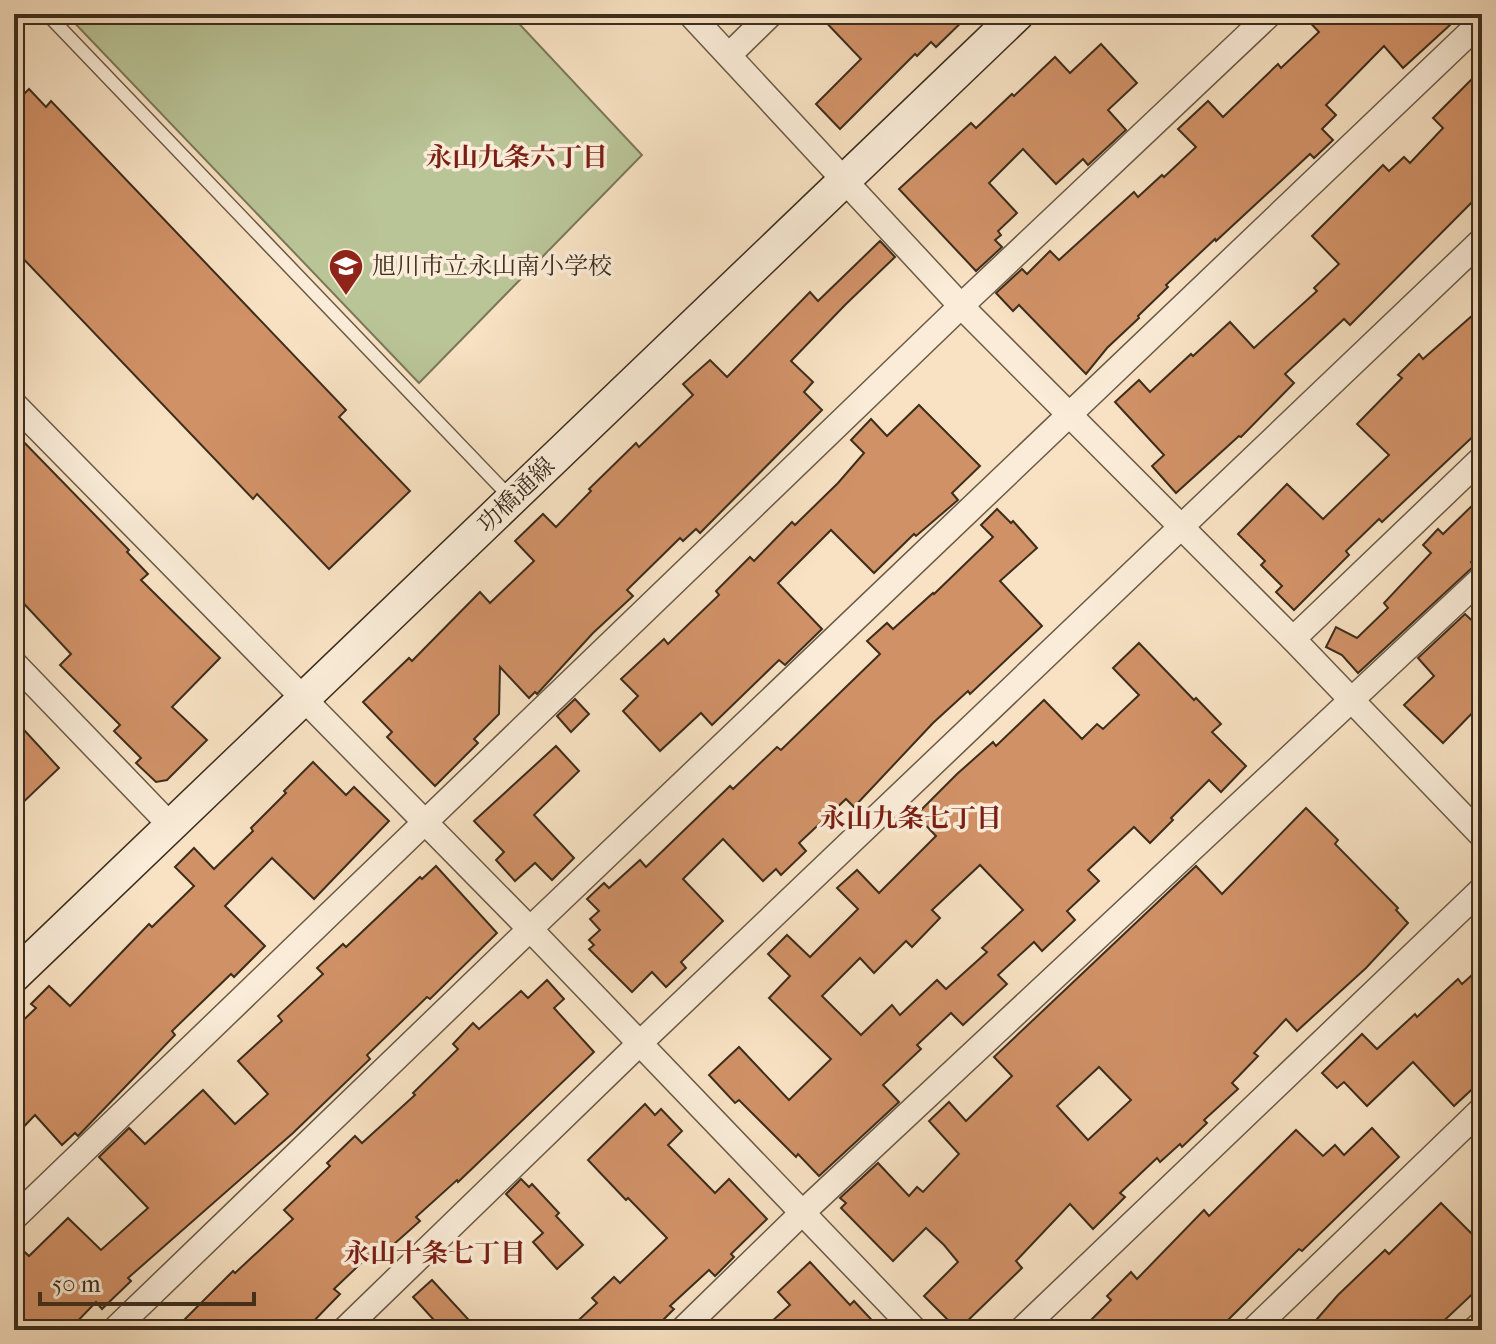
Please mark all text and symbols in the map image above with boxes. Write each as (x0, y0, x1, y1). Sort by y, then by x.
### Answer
district label: 永山九条六丁目 (426, 142, 608, 173)
school or university icon: 旭川市立永山南小学校 (327, 247, 365, 297)
place label: 旭川市立永山南小学校 (372, 252, 612, 280)
street label: 功橋通線 (472, 452, 560, 538)
district label: 永山九条七丁目 (820, 803, 1002, 834)
district label: 永山十条七丁目 (344, 1238, 526, 1269)
scale bar (40, 1256, 254, 1306)
text: 50 m (52, 1270, 101, 1298)

